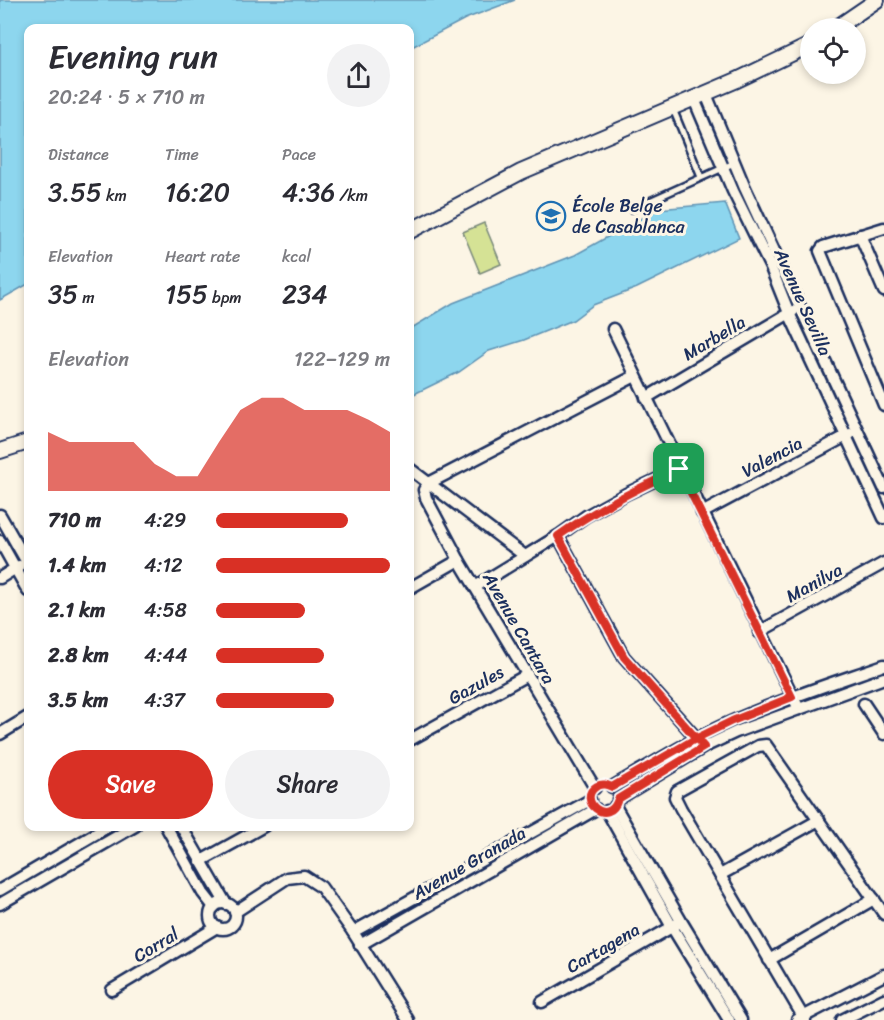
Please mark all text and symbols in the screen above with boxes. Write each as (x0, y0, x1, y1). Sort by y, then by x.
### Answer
map controls (800, 18, 866, 84)
button: locate (800, 18, 866, 84)
text: Evening run (48, 28, 218, 86)
button: share (327, 44, 390, 107)
text: 20:24 · 5 × 710 m (48, 80, 205, 115)
text: Distance (48, 140, 109, 169)
text: Time (165, 140, 199, 169)
text: Pace (282, 140, 316, 169)
text: 3.55 (48, 169, 102, 215)
text: 16:20 (165, 169, 230, 215)
text: 4:36 (282, 169, 335, 215)
text: km (102, 181, 127, 210)
text: /km (335, 181, 368, 210)
place label: École Belge de Casablanca (572, 190, 685, 243)
school or university icon: École Belge de Casablanca (535, 200, 567, 232)
text: Elevation (48, 242, 113, 271)
text: Heart rate (165, 242, 240, 271)
text: kcal (282, 242, 311, 271)
street label: Avenue Sevilla (765, 242, 841, 361)
text: 35 (48, 271, 78, 317)
text: 155 (165, 271, 208, 317)
text: 234 (282, 271, 328, 317)
text: m (78, 283, 95, 312)
text: bpm (208, 283, 242, 312)
street label: Marbella (676, 306, 752, 370)
text: Elevation (48, 342, 129, 377)
text: 122–129 m (294, 342, 390, 377)
street label: Valencia (736, 427, 808, 487)
pin (653, 443, 704, 494)
icon: arrive (662, 452, 695, 485)
text: 710 m (48, 503, 101, 538)
text: 4:29 (144, 503, 186, 538)
text: 1.4 km (48, 548, 106, 583)
text: 4:12 (144, 548, 183, 583)
street label: Manilva (780, 554, 848, 612)
street label: Avenue Cantara (473, 565, 564, 690)
text: 2.1 km (48, 593, 105, 628)
text: 4:58 (144, 593, 187, 628)
text: 2.8 km (48, 638, 109, 673)
text: 4:44 (144, 638, 188, 673)
street label: Gazules (442, 656, 510, 713)
text: 3.5 km (48, 683, 108, 718)
text: 4:37 (144, 683, 185, 718)
button: Save (48, 750, 213, 819)
button: Share (225, 750, 390, 819)
street label: Avenue Granada (405, 817, 532, 909)
street label: Cartagena (560, 914, 646, 982)
street label: Corral (127, 918, 186, 971)

